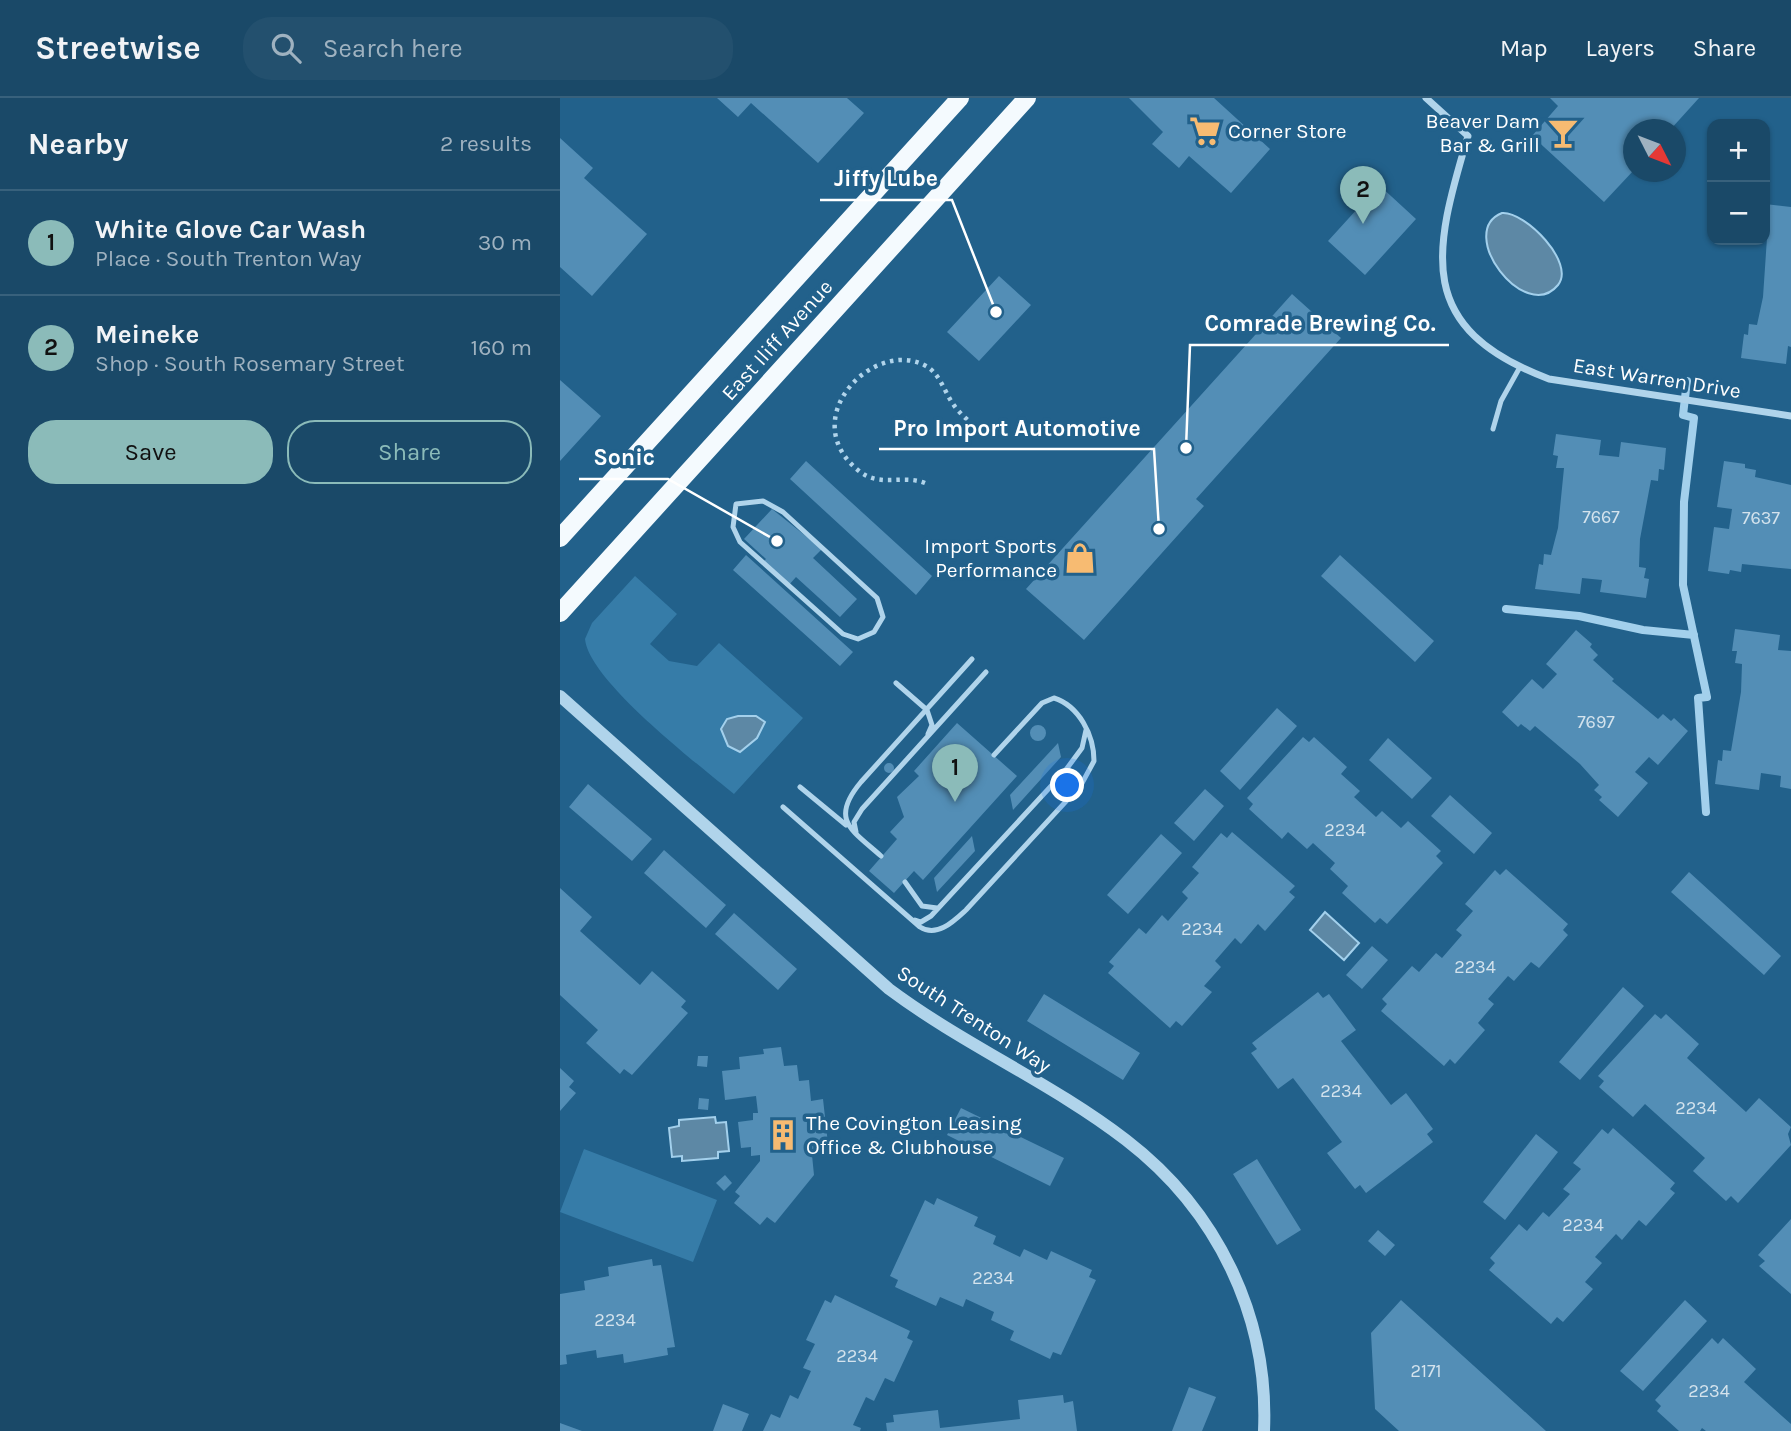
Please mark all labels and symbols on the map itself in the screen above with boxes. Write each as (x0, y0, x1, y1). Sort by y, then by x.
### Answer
place label: Beaver Dam Bar & Grill (1426, 109, 1540, 157)
supermarket icon: Corner Store (1188, 114, 1222, 148)
bar icon: Beaver Dam Bar & Grill (1546, 116, 1580, 150)
place label: Corner Store (1228, 119, 1346, 143)
north arrow (1623, 119, 1686, 182)
callout: Jiffy Lube (820, 156, 952, 200)
text: Jiffy Lube (834, 165, 938, 192)
pin: 2 (1340, 166, 1386, 224)
street label: East Iliff Avenue (717, 275, 837, 405)
callout: Comrade Brewing Co. (1190, 301, 1449, 345)
text: Comrade Brewing Co. (1204, 310, 1436, 337)
street label: East Warren Drive (1571, 353, 1743, 403)
callout: Pro Import Automotive (879, 405, 1154, 449)
text: Pro Import Automotive (893, 415, 1141, 442)
callout: Sonic (579, 435, 668, 479)
text: Sonic (593, 444, 655, 471)
house number: 7667 (1582, 506, 1620, 528)
house number: 7637 (1742, 507, 1780, 529)
place label: Import Sports Performance (924, 534, 1057, 582)
shop icon: Import Sports Performance (1063, 541, 1097, 575)
house number: 7697 (1577, 711, 1615, 733)
pin: 1 (932, 744, 978, 802)
your location (1050, 768, 1084, 802)
house number: 2234 (1324, 819, 1366, 841)
house number: 2234 (1181, 918, 1223, 940)
house number: 2234 (1454, 956, 1496, 978)
street label: South Trenton Way (892, 960, 1056, 1078)
house number: 2234 (1320, 1080, 1362, 1102)
house number: 2234 (1675, 1097, 1717, 1119)
place label: The Covington Leasing Office & Clubhouse (806, 1111, 1022, 1159)
building icon: The Covington Leasing Office & Clubhouse (766, 1118, 800, 1152)
house number: 2234 (1562, 1214, 1604, 1236)
house number: 2234 (972, 1267, 1014, 1289)
house number: 2234 (594, 1309, 636, 1331)
house number: 2234 (836, 1345, 878, 1367)
house number: 2171 (1411, 1360, 1441, 1382)
house number: 2234 (1688, 1380, 1730, 1402)

